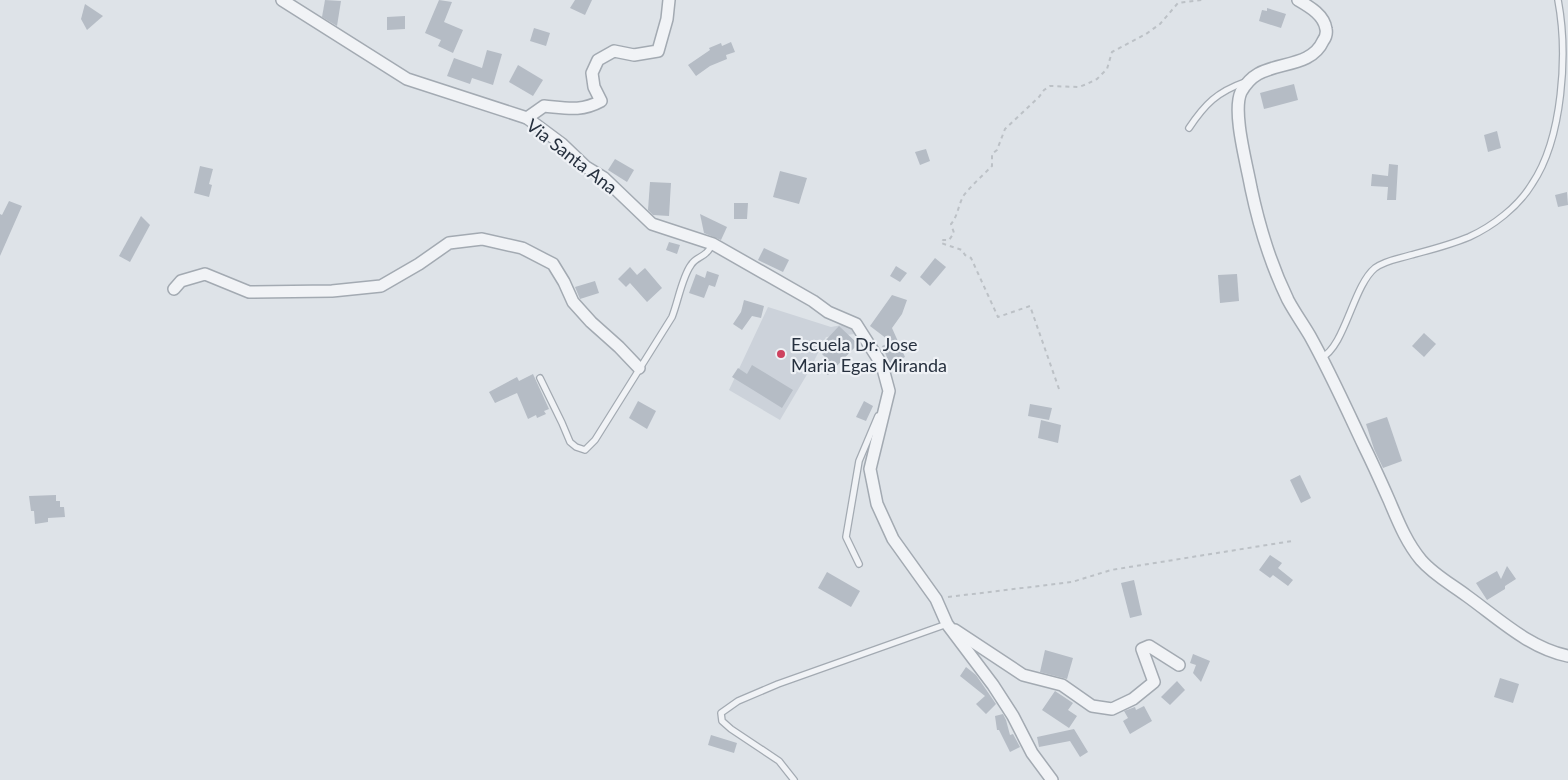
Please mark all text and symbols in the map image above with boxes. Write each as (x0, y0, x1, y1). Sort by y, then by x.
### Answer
street label: Via Santa Ana (522, 114, 622, 198)
place label: Escuela Dr. Jose Maria Egas Miranda (791, 333, 947, 376)
marker: Escuela Dr. Jose Maria Egas Miranda (775, 348, 787, 360)

